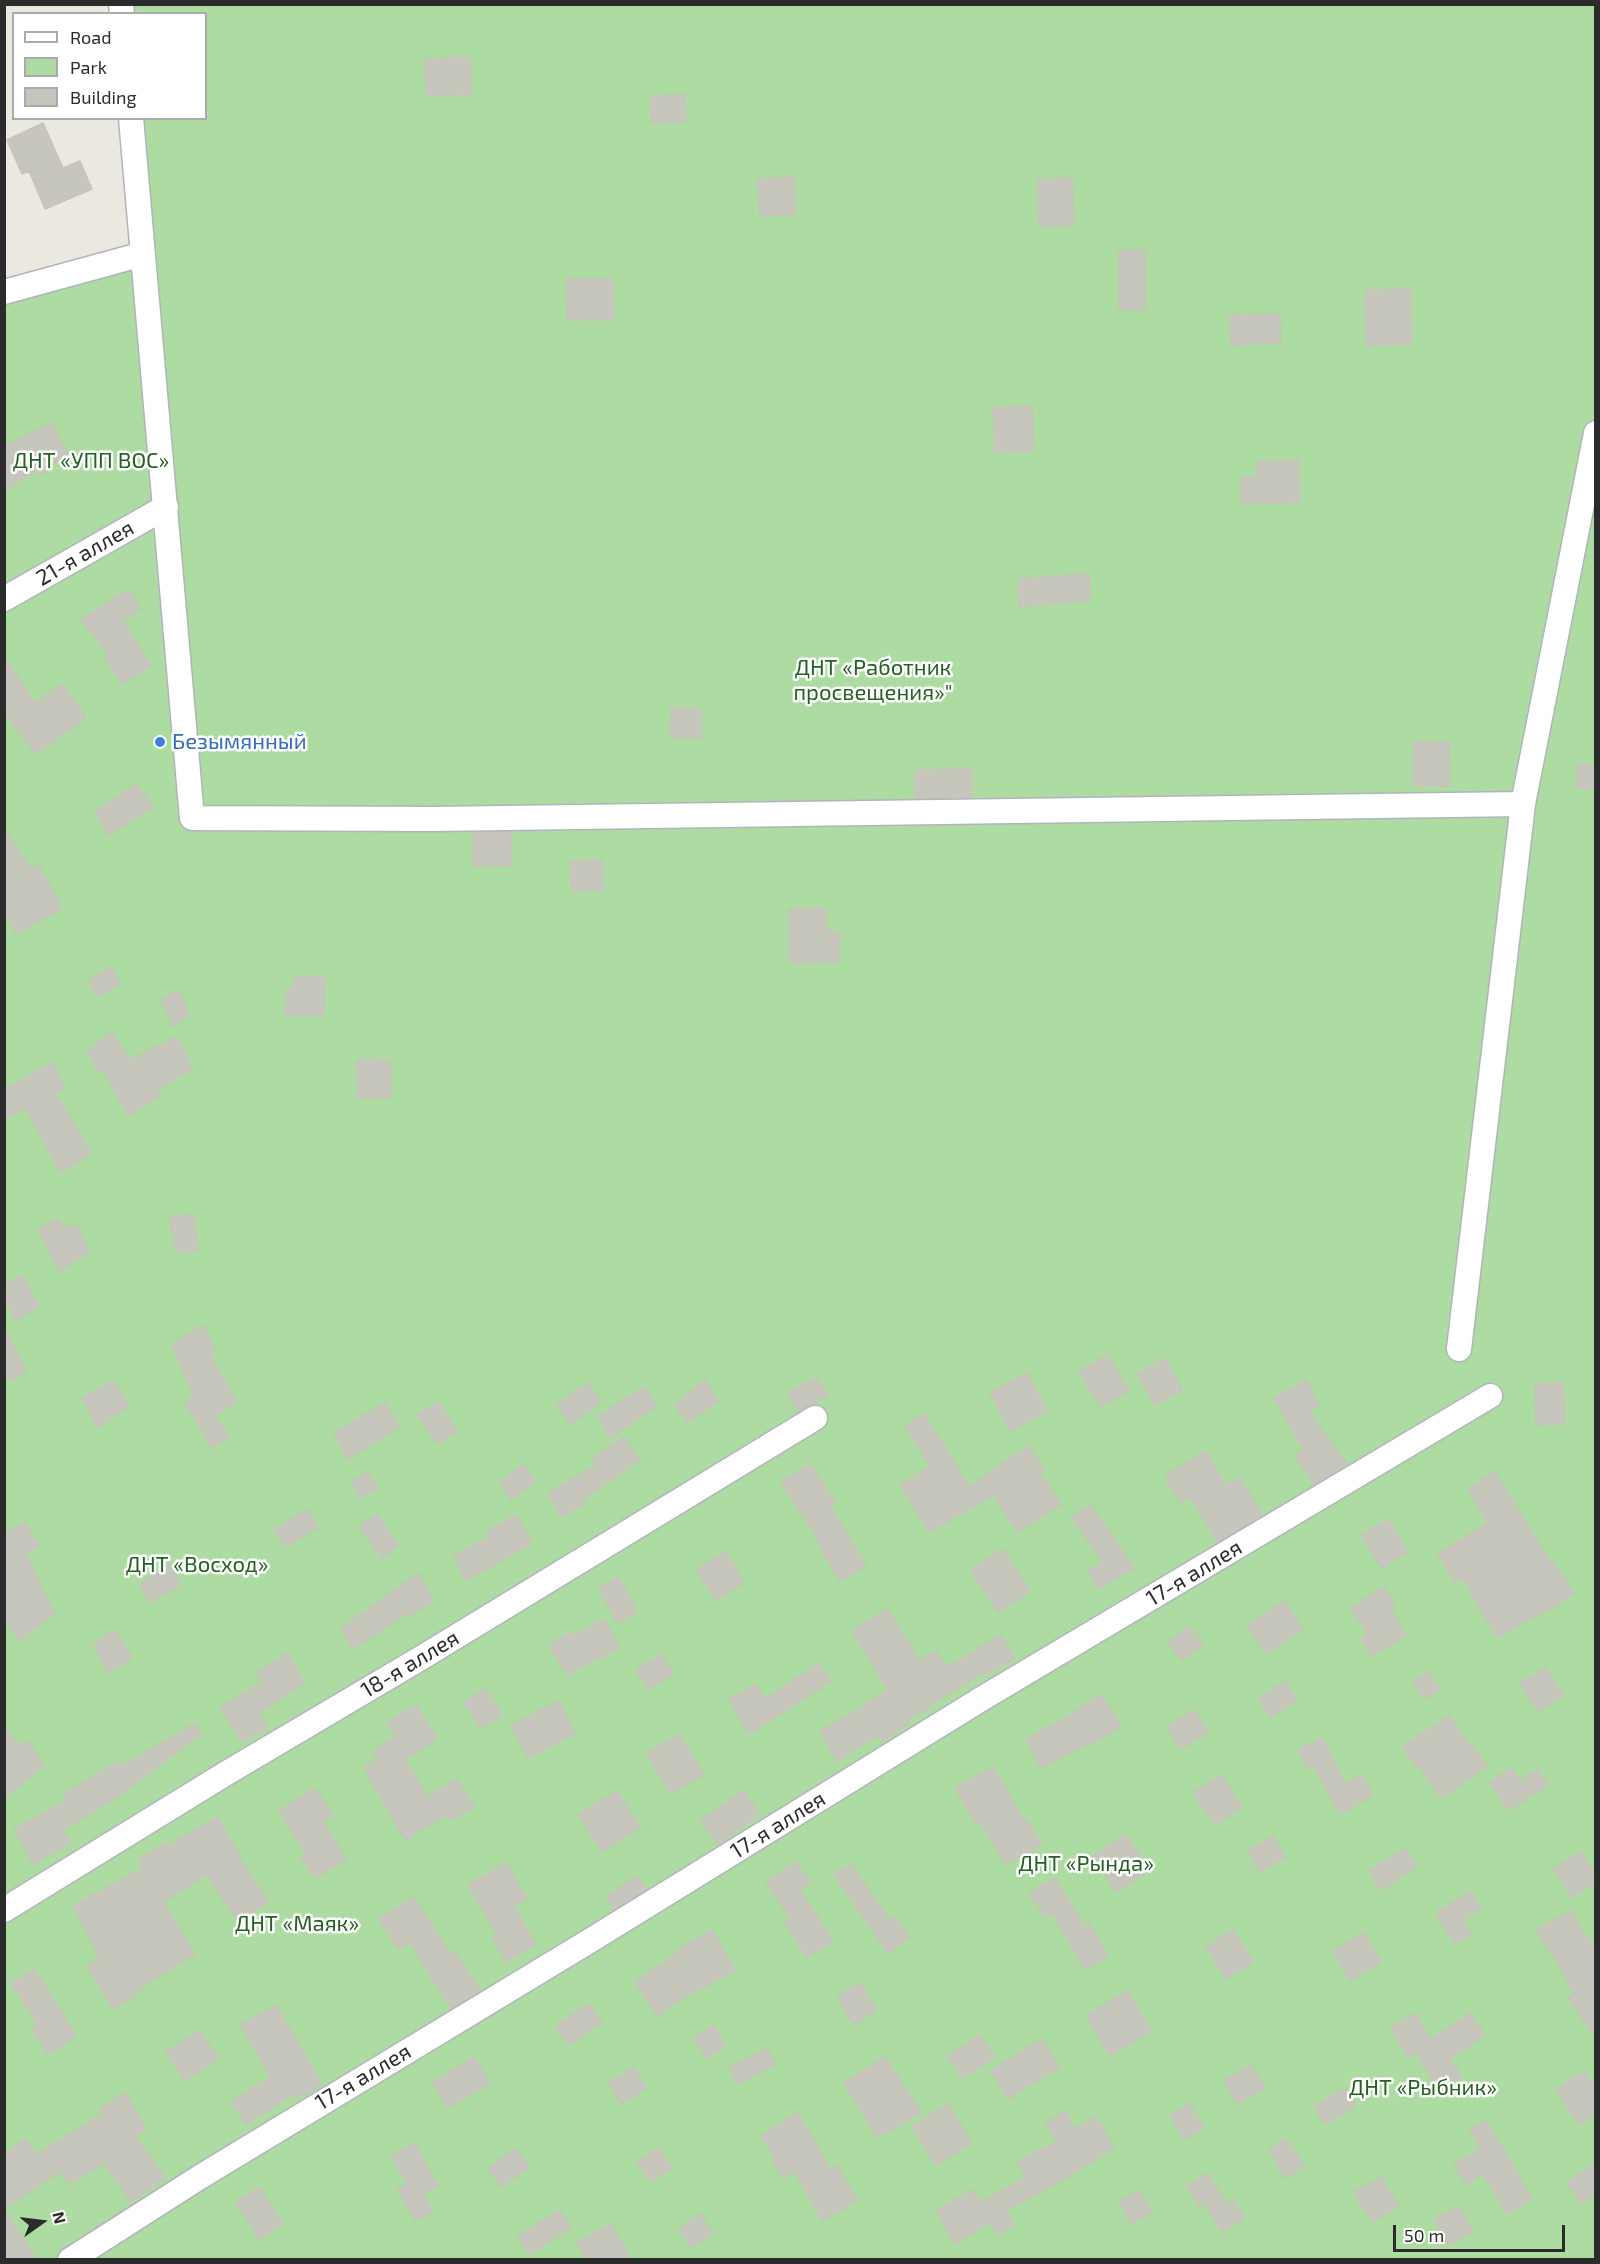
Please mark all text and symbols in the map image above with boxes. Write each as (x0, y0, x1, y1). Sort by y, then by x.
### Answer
legend (12, 12, 207, 120)
text: Road (70, 26, 111, 48)
text: Park (70, 56, 107, 78)
text: Building (70, 86, 137, 108)
park label: ДНТ «УПП ВОС» (13, 448, 169, 474)
street label: 21-я аллея (31, 514, 139, 592)
park label: ДНТ «Работник просвещения»" (793, 655, 953, 706)
place label: Безымянный (172, 729, 307, 755)
marker: Безымянный (153, 735, 167, 749)
street label: 17-я аллея (1141, 1534, 1247, 1612)
park label: ДНТ «Восход» (126, 1552, 268, 1578)
street label: 18-я аллея (356, 1624, 464, 1704)
street label: 17-я аллея (726, 1785, 830, 1865)
park label: ДНТ «Рында» (1018, 1851, 1154, 1877)
park label: ДНТ «Маяк» (235, 1911, 359, 1937)
street label: 17-я аллея (310, 2038, 416, 2116)
park label: ДНТ «Рыбник» (1349, 2075, 1497, 2101)
north arrow (12, 2192, 72, 2252)
text: N (49, 2210, 71, 2225)
scale bar (1396, 2213, 1568, 2251)
text: 50 m (1404, 2224, 1444, 2246)

